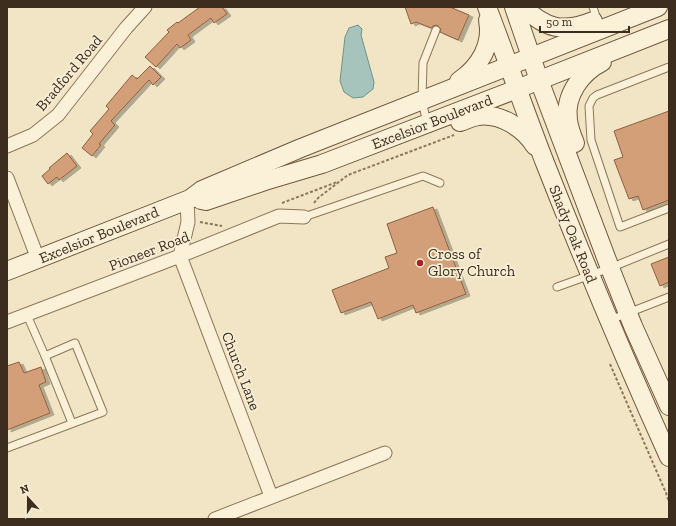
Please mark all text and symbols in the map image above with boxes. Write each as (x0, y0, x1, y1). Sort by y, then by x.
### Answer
scale bar (540, 8, 629, 34)
text: 50 m (546, 15, 573, 29)
street label: Bradford Road (32, 31, 106, 115)
street label: Excelsior Boulevard (369, 90, 495, 153)
street label: Shady Oak Road (545, 182, 601, 286)
street label: Excelsior Boulevard (37, 202, 162, 267)
street label: Pioneer Road (106, 227, 193, 275)
place label: Cross of Glory Church (428, 245, 516, 280)
marker: Cross of Glory Church (415, 258, 425, 268)
street label: Church Lane (218, 329, 264, 413)
north arrow (8, 478, 48, 518)
text: N (18, 481, 31, 497)

